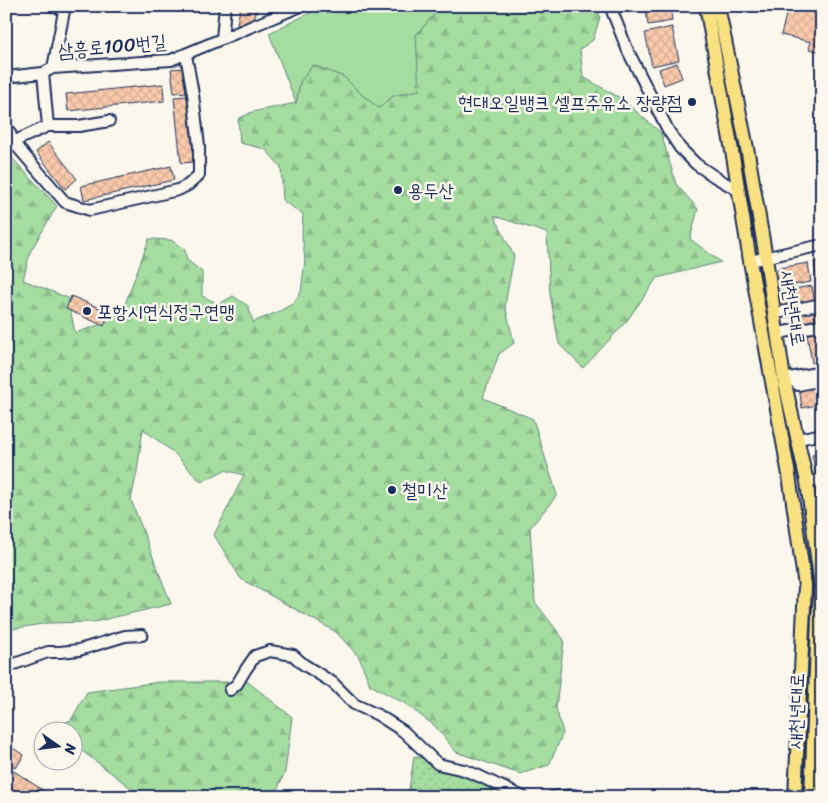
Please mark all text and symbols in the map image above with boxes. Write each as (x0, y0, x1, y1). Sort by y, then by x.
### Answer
street label: 삼흥로100번길 (56, 25, 168, 67)
place label: 현대오일뱅크 셀프주유소 장량점 (458, 86, 682, 119)
marker: 현대오일뱅크 셀프주유소 장량점 (686, 96, 698, 108)
place label: 용두산 (408, 174, 454, 207)
marker: 용두산 (392, 184, 404, 196)
street label: 새천년대로 (771, 268, 815, 348)
place label: 포항시연식정구연맹 (97, 295, 235, 328)
marker: 포항시연식정구연맹 (81, 305, 93, 317)
place label: 철미산 (402, 474, 448, 507)
marker: 철미산 (386, 484, 398, 496)
street label: 새천년대로 (778, 672, 814, 750)
north arrow (32, 720, 82, 770)
text: N (57, 740, 84, 757)

